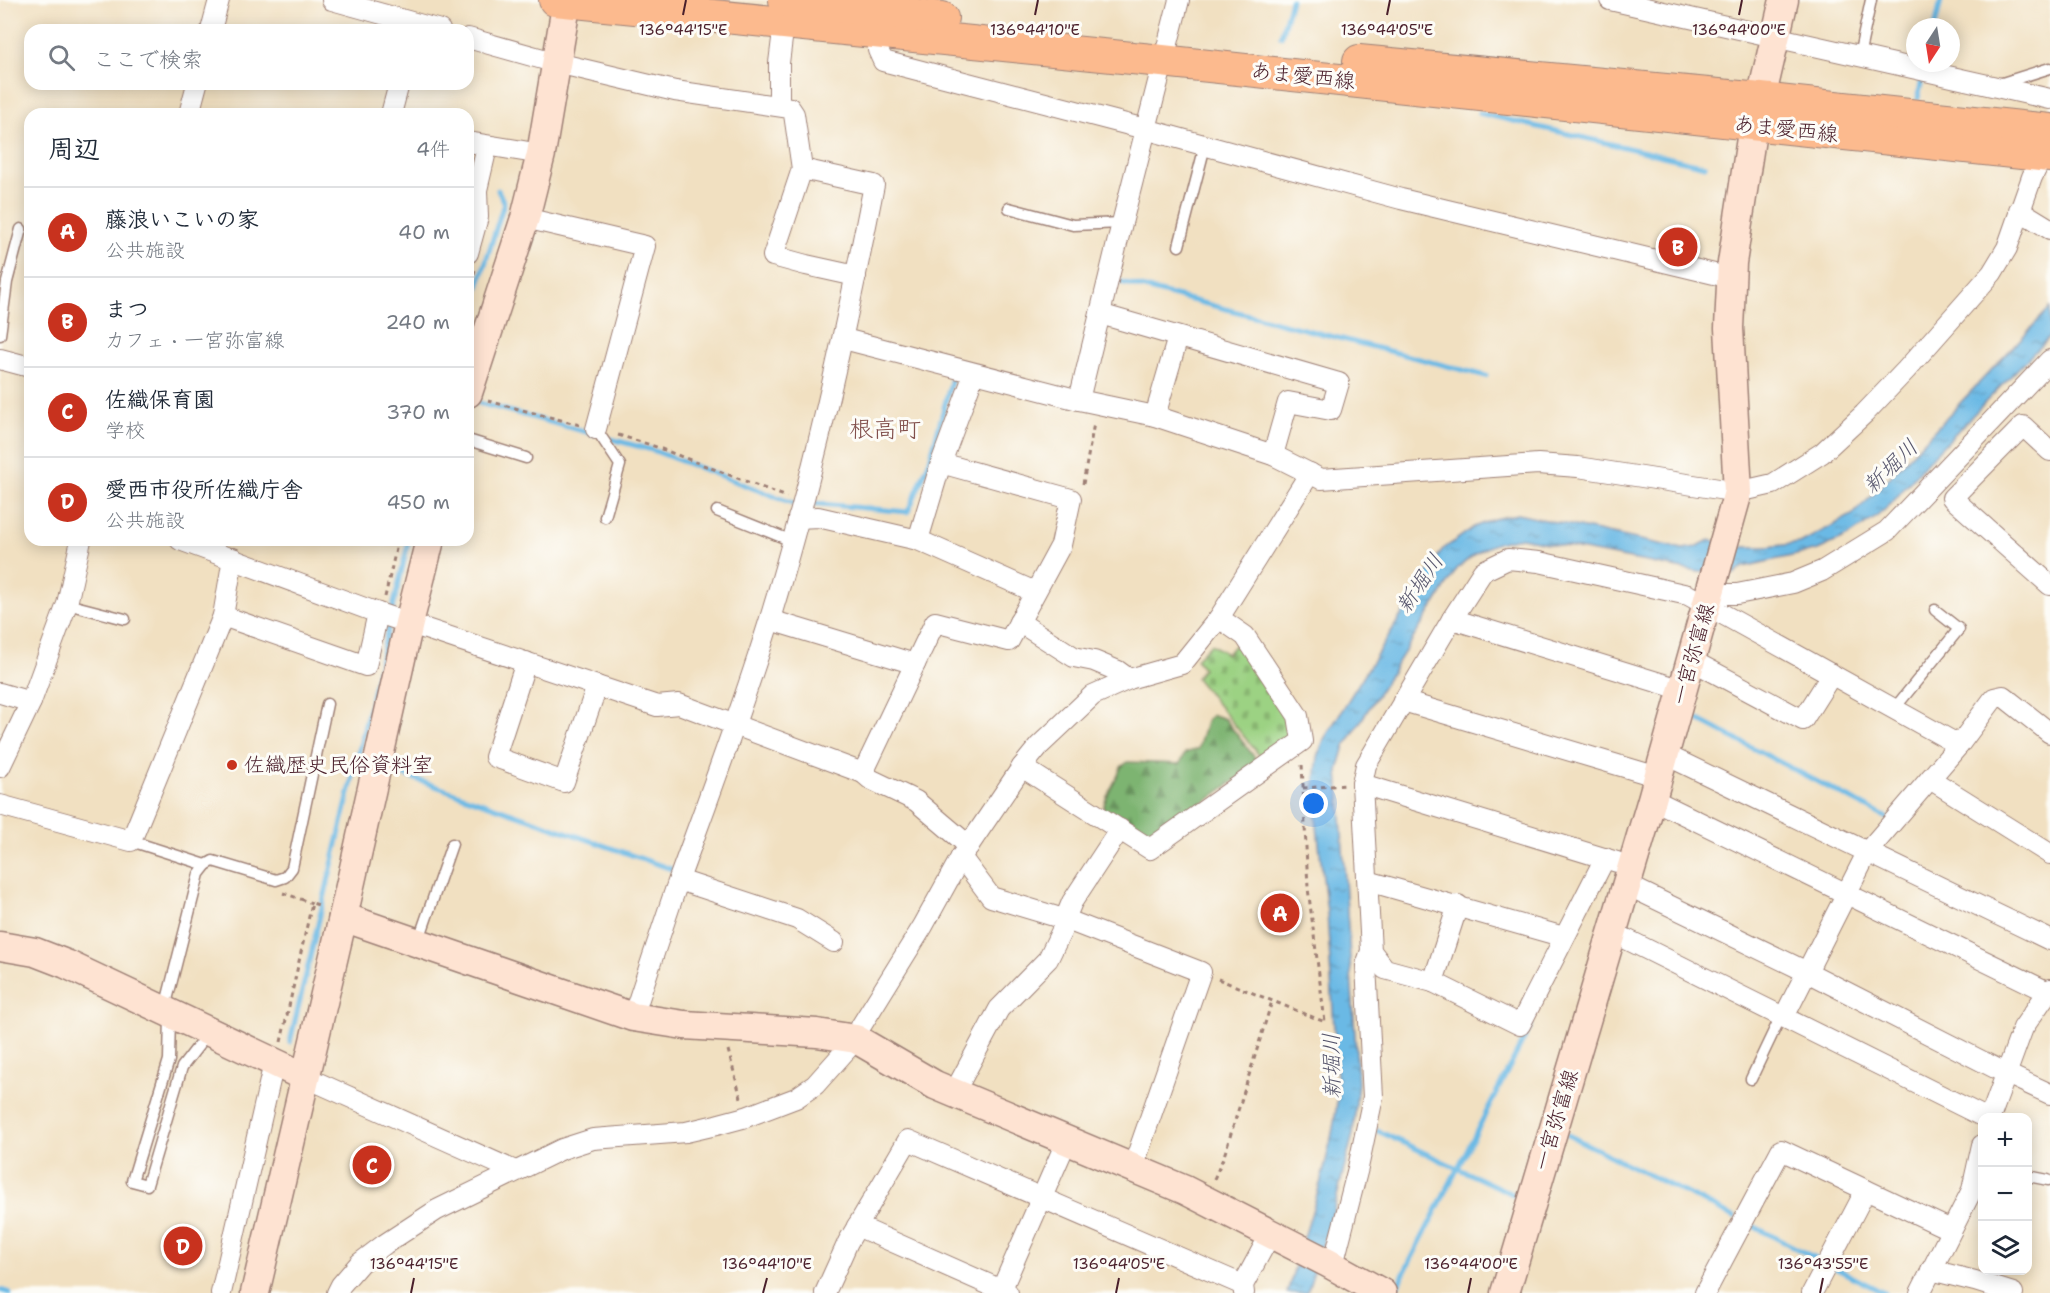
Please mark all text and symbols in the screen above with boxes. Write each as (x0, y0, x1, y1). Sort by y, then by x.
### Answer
north arrow (1906, 18, 1960, 72)
text: 136°44'15"E (639, 20, 727, 40)
text: 136°44'10"E (990, 20, 1080, 40)
text: 136°44'05"E (1341, 20, 1433, 40)
text: 136°44'00"E (1692, 20, 1786, 40)
search box (24, 24, 474, 90)
icon: search (45, 41, 78, 74)
text: ここで検索 (93, 45, 203, 74)
street label: あま愛西線 (1249, 57, 1357, 95)
street label: あま愛西線 (1732, 110, 1840, 148)
text: 周辺 (48, 131, 100, 166)
text: 4件 (416, 136, 450, 162)
text: 藤浪いこいの家 (105, 205, 259, 234)
text: A (60, 219, 75, 245)
text: 40 m (398, 219, 450, 245)
pin: B (1658, 224, 1698, 270)
text: 公共施設 (105, 237, 185, 263)
text: まつ (105, 295, 149, 324)
text: B (61, 309, 74, 335)
text: 240 m (385, 309, 450, 335)
text: カフェ · 一宮弥富線 (105, 327, 284, 353)
text: 佐織保育園 (105, 385, 215, 414)
text: C (61, 399, 74, 425)
text: 370 m (386, 399, 450, 425)
district label: 根高町 (849, 413, 921, 445)
text: 学校 (105, 417, 145, 443)
water label: 新堀川 (1857, 433, 1924, 500)
text: 愛西市役所佐織庁舎 (105, 475, 303, 504)
text: D (60, 489, 75, 515)
text: 450 m (386, 489, 450, 515)
text: 公共施設 (105, 507, 185, 533)
water label: 新堀川 (1389, 548, 1450, 619)
street label: 一宮弥富線 (1665, 600, 1721, 708)
place label: 佐織歴史民俗資料室 (244, 751, 433, 779)
marker: 佐織歴史民俗資料室 (225, 758, 239, 772)
your location (1299, 789, 1328, 818)
pin: A (1260, 890, 1300, 936)
water label: 新堀川 (1316, 1033, 1347, 1099)
street label: 一宮弥富線 (1527, 1066, 1585, 1174)
map controls (1978, 1113, 2032, 1275)
button: + (1978, 1113, 2032, 1167)
pin: C (352, 1142, 392, 1188)
button: − (1978, 1167, 2032, 1221)
button: layers (1978, 1221, 2032, 1275)
pin: D (164, 1224, 202, 1268)
text: 136°44'15"E (370, 1254, 458, 1274)
text: 136°44'10"E (722, 1254, 812, 1274)
text: 136°44'05"E (1073, 1254, 1165, 1274)
text: 136°44'00"E (1424, 1254, 1518, 1274)
text: 136°43'55"E (1778, 1254, 1868, 1274)

